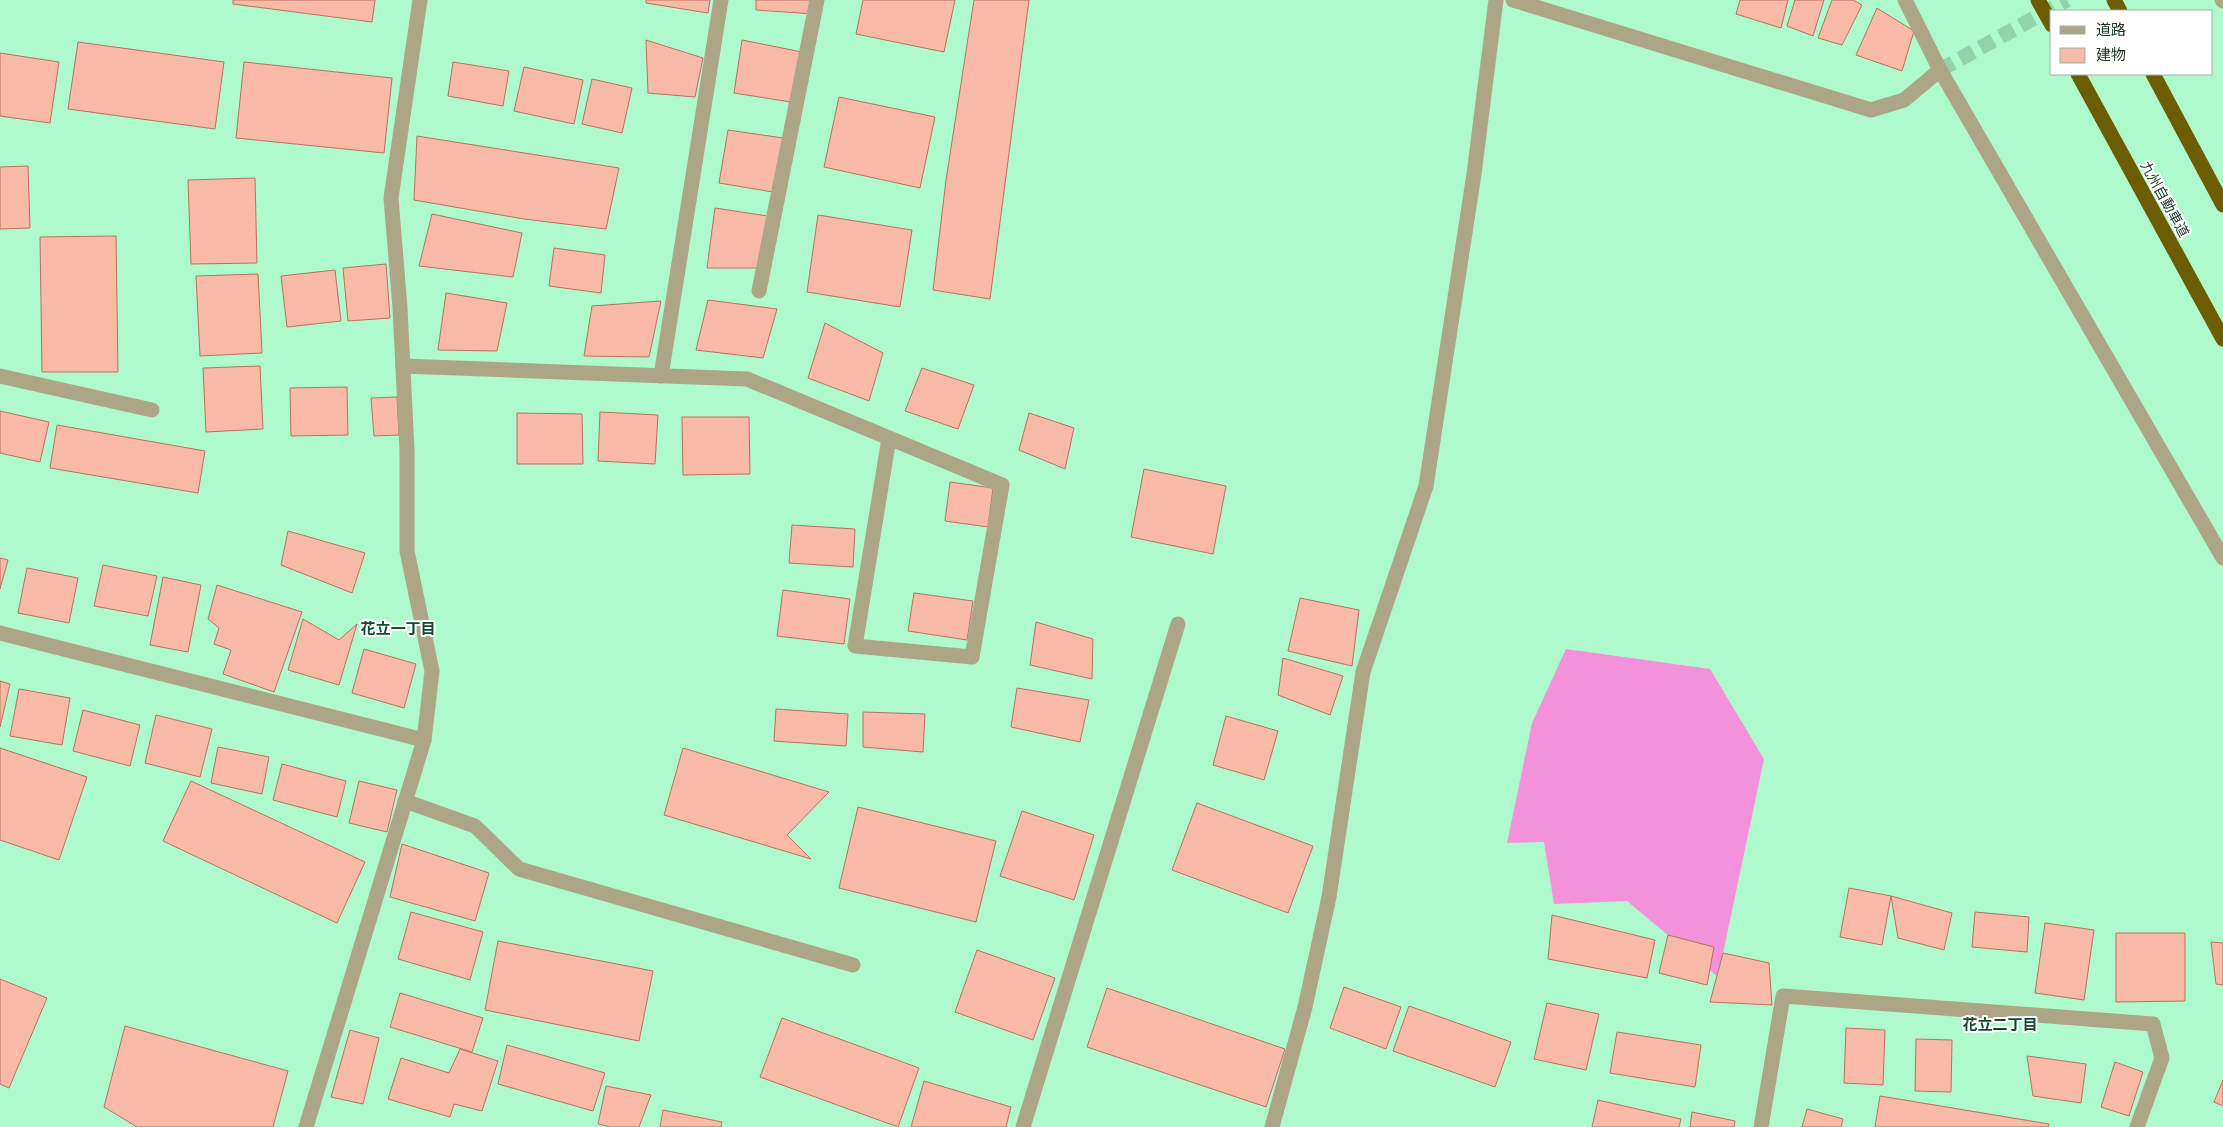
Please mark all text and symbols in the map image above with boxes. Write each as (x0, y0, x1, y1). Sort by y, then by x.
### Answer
legend (2050, 10, 2213, 75)
text: 道路 (2096, 21, 2126, 39)
text: 建物 (2096, 46, 2126, 64)
street label: 九州自動車道 (2138, 158, 2192, 240)
district label: 花立一丁目 (360, 620, 436, 638)
district label: 花立二丁目 (1962, 1016, 2038, 1034)

